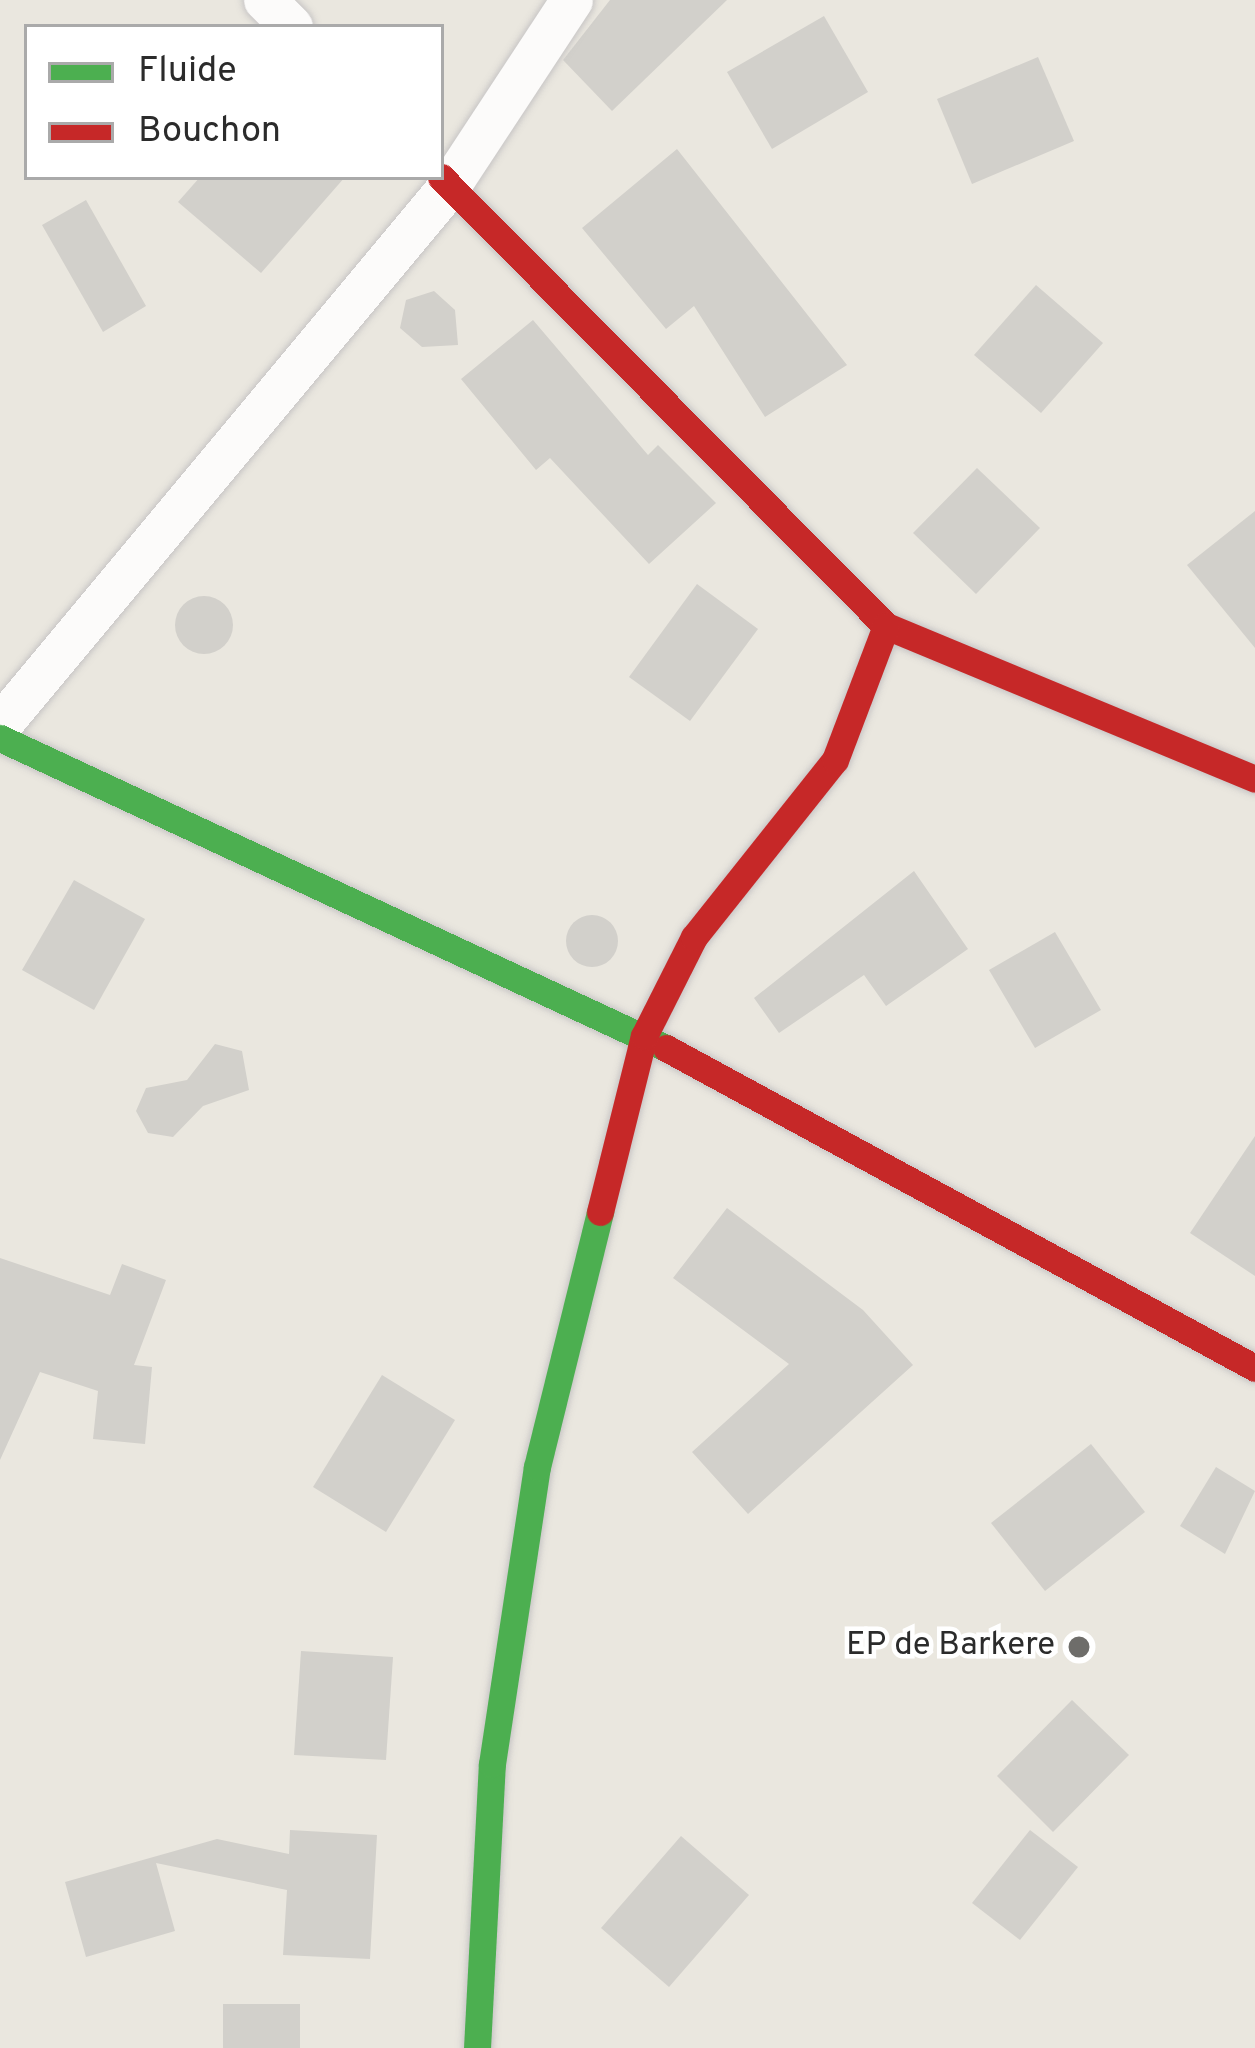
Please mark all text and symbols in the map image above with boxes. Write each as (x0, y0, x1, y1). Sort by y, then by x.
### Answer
legend (24, 24, 444, 180)
text: Fluide (138, 49, 237, 95)
text: Bouchon (138, 109, 281, 155)
place label: EP de Barkere (846, 1627, 1055, 1667)
marker: EP de Barkere (1066, 1634, 1092, 1660)

